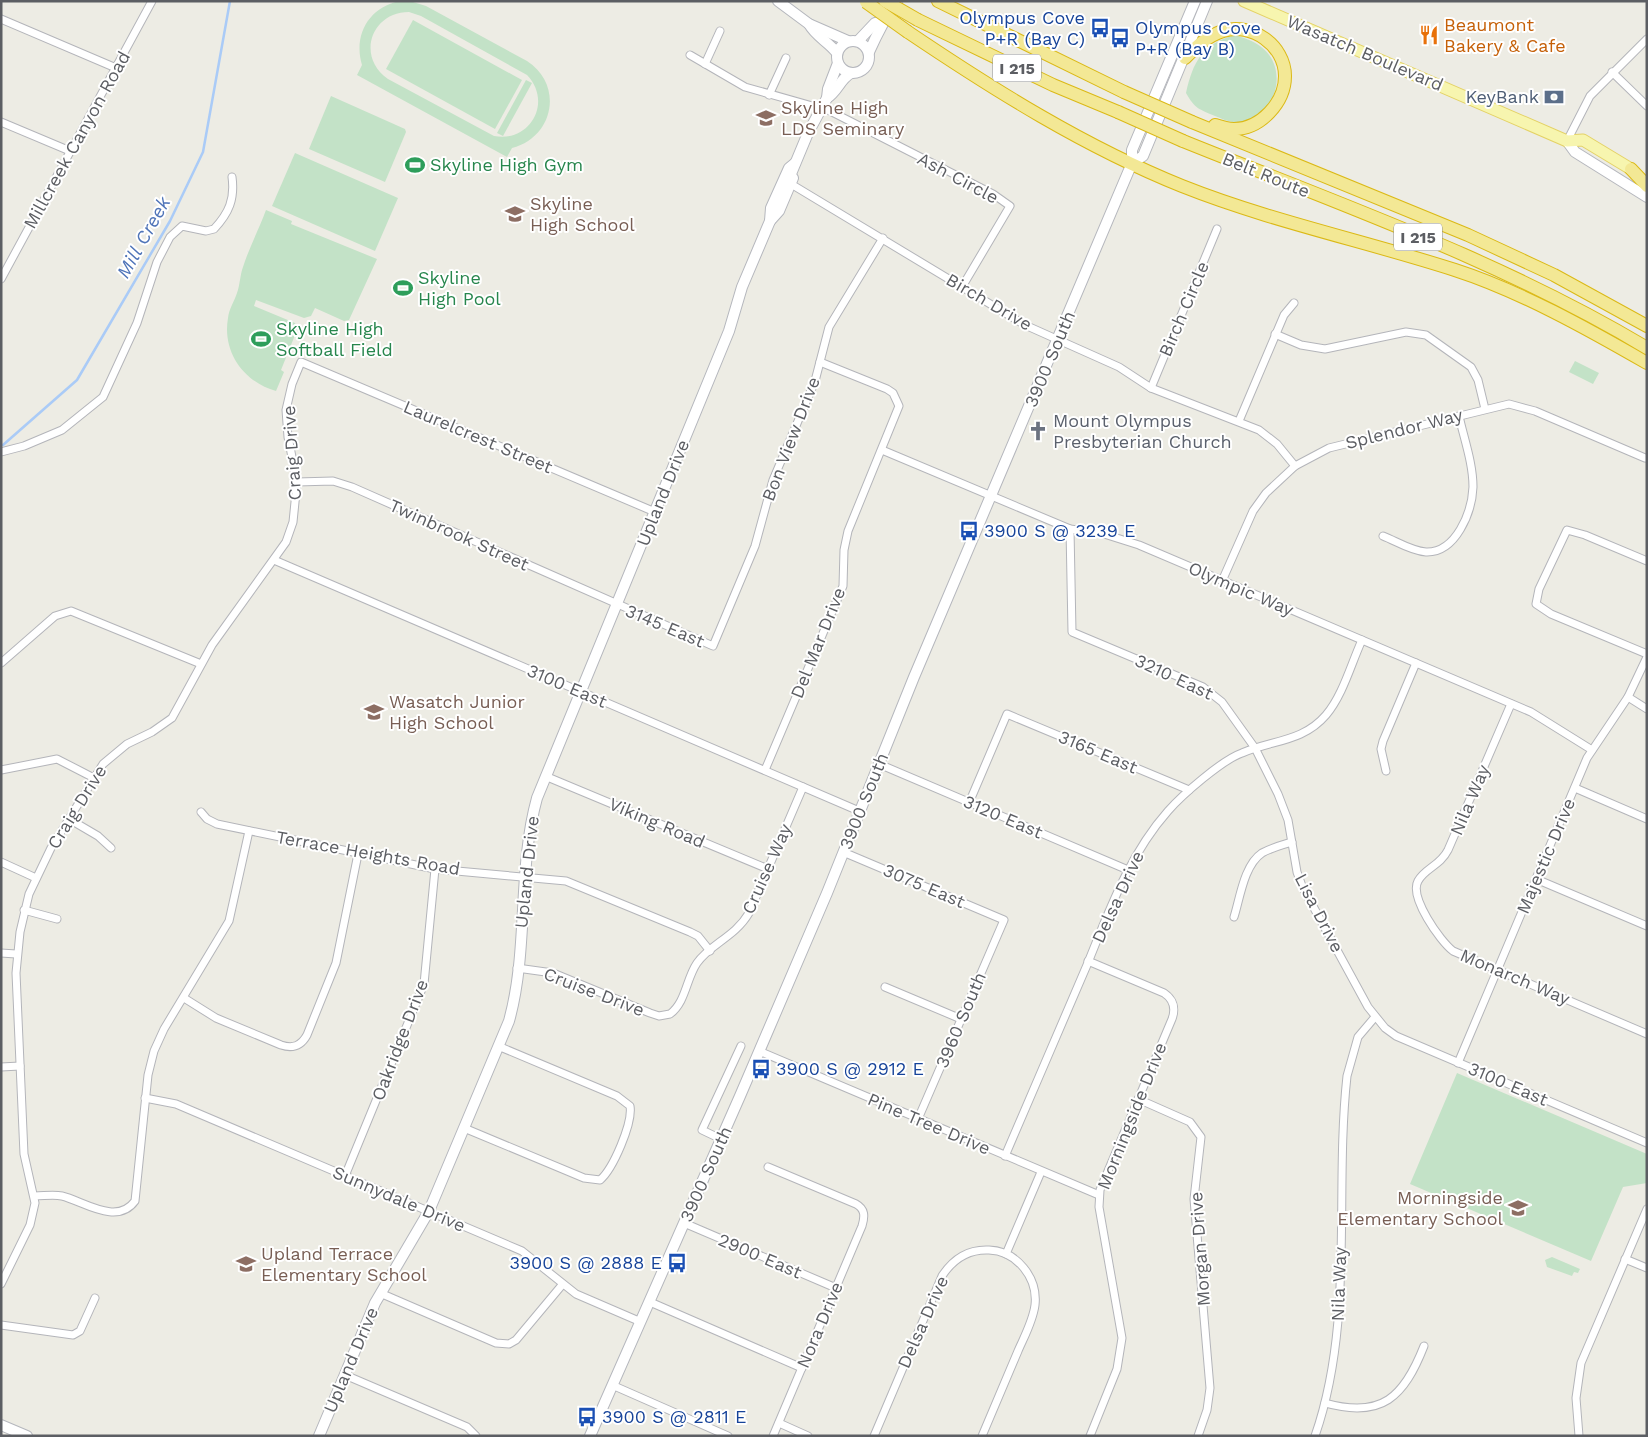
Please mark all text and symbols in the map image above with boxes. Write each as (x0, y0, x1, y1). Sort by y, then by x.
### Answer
place label: Olympus Cove P+R (Bay C) (959, 7, 1085, 49)
street label: Wasatch Boulevard (1284, 10, 1447, 95)
place label: Beaumont Bakery & Cafe (1444, 14, 1566, 56)
bus stop icon: Olympus Cove P+R (Bay C) (1089, 17, 1111, 39)
place label: Olympus Cove P+R (Bay B) (1135, 17, 1261, 59)
restaurant icon: Beaumont Bakery & Cafe (1418, 24, 1440, 46)
bus stop icon: Olympus Cove P+R (Bay B) (1109, 27, 1131, 49)
street label: Millcreek Canyon Road (19, 47, 134, 232)
road number: I 215 (993, 54, 1041, 82)
place label: KeyBank (1465, 86, 1539, 107)
bank icon: KeyBank (1543, 86, 1565, 108)
place label: Skyline High LDS Seminary (781, 97, 905, 139)
school or university icon: Skyline High LDS Seminary (755, 107, 777, 129)
street label: Ash Circle (914, 147, 1002, 208)
street label: Belt Route (1219, 147, 1313, 202)
sports icon: Skyline High Gym (404, 154, 426, 176)
place label: Skyline High Gym (430, 154, 583, 175)
water label: Mill Creek (112, 192, 176, 282)
place label: Skyline High School (530, 193, 635, 235)
school or university icon: Skyline High School (504, 203, 526, 225)
road number: I 215 (1394, 223, 1442, 250)
street label: Birch Circle (1154, 258, 1213, 359)
place label: Skyline High Pool (418, 267, 501, 309)
street label: Birch Drive (943, 269, 1036, 335)
sports icon: Skyline High Pool (392, 277, 414, 299)
street label: 3900 South (1020, 308, 1079, 410)
place label: Skyline High Softball Field (276, 318, 393, 360)
sports icon: Skyline High Softball Field (250, 328, 272, 350)
street label: Bon View Drive (757, 374, 824, 504)
street label: Laurelcrest Street (401, 396, 556, 478)
street label: Splendor Way (1343, 404, 1465, 453)
street label: Craig Drive (278, 405, 305, 501)
place label: Mount Olympus Presbyterian Church (1053, 410, 1232, 452)
church icon: Mount Olympus Presbyterian Church (1027, 420, 1049, 442)
street label: Upland Drive (632, 437, 693, 549)
street label: Twinbrook Street (386, 494, 533, 575)
bus stop icon: 3900 S @ 3239 E (958, 520, 980, 542)
place label: 3900 S @ 3239 E (984, 520, 1135, 541)
street label: Olympic Way (1185, 557, 1298, 620)
street label: Del Mar Drive (786, 584, 849, 701)
street label: 3145 East (623, 599, 708, 652)
street label: 3210 East (1132, 649, 1217, 704)
street label: 3100 East (524, 659, 611, 712)
place label: Wasatch Junior High School (389, 691, 525, 733)
school or university icon: Wasatch Junior High School (363, 701, 385, 723)
street label: 3165 East (1056, 726, 1141, 778)
street label: 3900 South (835, 749, 892, 852)
street label: Craig Drive (43, 761, 111, 853)
street label: Nila Way (1445, 761, 1494, 838)
street label: 3120 East (960, 790, 1046, 843)
street label: Viking Road (606, 793, 708, 852)
street label: Majestic Drive (1512, 795, 1579, 917)
street label: Upland Drive (510, 815, 543, 929)
street label: Cruise Way (737, 820, 796, 917)
street label: Terrace Heights Road (274, 826, 462, 879)
street label: Delsa Drive (1087, 847, 1148, 946)
street label: 3075 East (880, 859, 969, 912)
street label: Lisa Drive (1291, 870, 1348, 956)
street label: Monarch Way (1457, 944, 1574, 1009)
street label: Cruise Drive (541, 963, 648, 1020)
street label: 3960 South (931, 969, 990, 1071)
street label: Oakridge Drive (367, 976, 432, 1103)
street label: Morningside Drive (1092, 1039, 1171, 1192)
street label: 3100 East (1465, 1057, 1552, 1110)
bus stop icon: 3900 S @ 2912 E (750, 1058, 772, 1080)
place label: 3900 S @ 2912 E (776, 1058, 924, 1079)
street label: Pine Tree Drive (865, 1088, 994, 1159)
street label: 3900 South (675, 1123, 736, 1225)
street label: Sunnydale Drive (330, 1161, 469, 1236)
place label: Morningside Elementary School (1337, 1187, 1503, 1229)
street label: Morgan Drive (1185, 1191, 1214, 1307)
school or university icon: Morningside Elementary School (1507, 1197, 1529, 1219)
street label: 2900 East (715, 1229, 806, 1283)
place label: Upland Terrace Elementary School (261, 1243, 427, 1285)
street label: Nila Way (1327, 1246, 1350, 1322)
place label: 3900 S @ 2888 E (509, 1252, 662, 1273)
bus stop icon: 3900 S @ 2888 E (666, 1252, 688, 1274)
school or university icon: Upland Terrace Elementary School (235, 1253, 257, 1275)
street label: Delsa Drive (893, 1272, 952, 1371)
street label: Nora Drive (792, 1279, 847, 1371)
street label: Upland Drive (319, 1304, 382, 1416)
bus stop icon: 3900 S @ 2811 E (576, 1406, 598, 1428)
place label: 3900 S @ 2811 E (602, 1406, 746, 1427)

